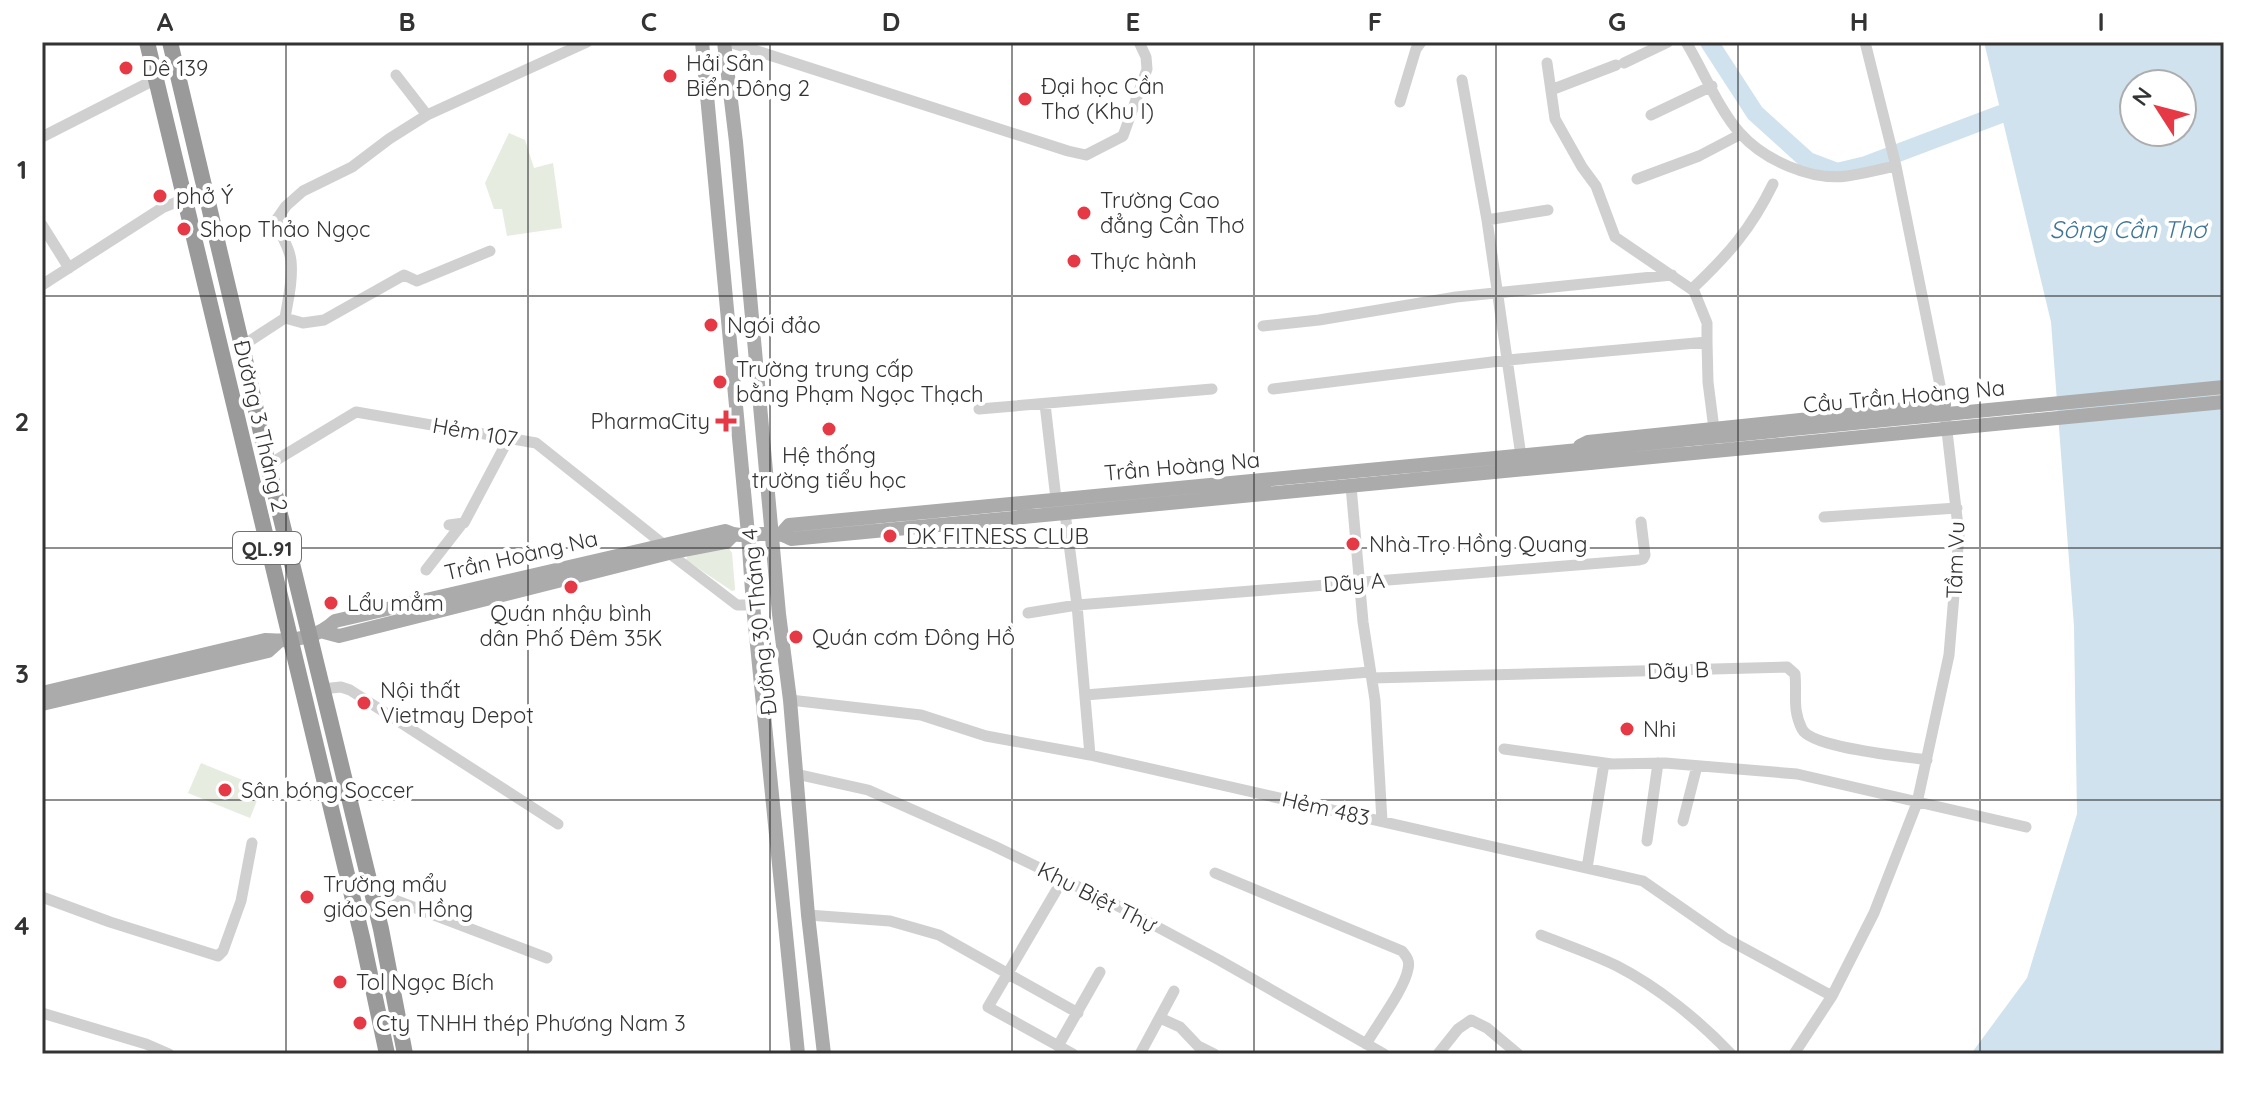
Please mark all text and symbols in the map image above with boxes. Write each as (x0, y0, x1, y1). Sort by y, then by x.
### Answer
text: A (157, 5, 174, 38)
text: B (398, 5, 416, 38)
text: C (641, 5, 657, 38)
text: D (882, 5, 900, 38)
text: E (1126, 5, 1140, 38)
text: F (1368, 5, 1382, 38)
text: G (1608, 5, 1626, 38)
text: H (1850, 5, 1868, 38)
text: I (2097, 5, 2105, 38)
place label: Hải Sản Biển Đông 2 (686, 49, 810, 102)
place label: Dê 139 (142, 54, 208, 82)
marker: Dê 139 (117, 59, 135, 77)
marker: Hải Sản Biển Đông 2 (661, 67, 679, 85)
north arrow (2118, 68, 2198, 148)
place label: Đại học Cần Thơ (Khu I) (1041, 72, 1164, 125)
text: N (2126, 81, 2158, 111)
marker: Đại học Cần Thơ (Khu I) (1016, 90, 1034, 108)
text: 1 (17, 153, 27, 186)
place label: phở Ý (176, 182, 233, 210)
place label: Trường Cao đẳng Cần Thơ (1100, 186, 1245, 239)
marker: phở Ý (151, 187, 169, 205)
marker: Trường Cao đẳng Cần Thơ (1075, 204, 1093, 222)
water label: Sông Cần Thơ (2050, 214, 2209, 244)
place label: Shop Thảo Ngọc (200, 215, 370, 243)
marker: Shop Thảo Ngọc (175, 220, 193, 238)
place label: Thực hành (1090, 247, 1197, 275)
marker: Thực hành (1065, 252, 1083, 270)
place label: Ngói đảo (727, 311, 821, 339)
marker: Ngói đảo (702, 316, 720, 334)
street label: Đường 3 Tháng 2 (228, 337, 294, 515)
place label: Trường trung cấp bằng Phạm Ngọc Thạch (736, 355, 984, 408)
marker: Trường trung cấp bằng Phạm Ngọc Thạch (711, 373, 729, 391)
street label: Cầu Trần Hoàng Na (1802, 373, 2006, 419)
text: 2 (15, 405, 29, 438)
place label: PharmaCity (591, 407, 710, 435)
street label: Hẻm 107 (430, 411, 520, 453)
marker: PharmaCity (717, 412, 735, 430)
marker: Hệ thống trường tiểu học (820, 420, 838, 438)
place label: Hệ thống trường tiểu học (752, 441, 906, 494)
street label: Trần Hoàng Na (1103, 445, 1261, 487)
street label: Tầm Vu (1940, 521, 1970, 599)
place label: DK FITNESS CLUB (906, 522, 1089, 550)
street label: Trần Hoàng Na (442, 524, 600, 586)
street label: Đường 30 Tháng 4 (735, 527, 783, 717)
marker: DK FITNESS CLUB (881, 527, 899, 545)
place label: Nhà Trọ Hồng Quang (1369, 530, 1588, 558)
road number: QL.91 (233, 532, 301, 564)
marker: Nhà Trọ Hồng Quang (1344, 535, 1362, 553)
street label: Dãy A (1322, 566, 1386, 598)
marker: Quán nhậu bình dân Phố Đêm 35K (562, 578, 580, 596)
place label: Lẩu mẳm (347, 589, 444, 617)
marker: Lẩu mẳm (322, 594, 340, 612)
place label: Quán nhậu bình dân Phố Đêm 35K (480, 599, 662, 652)
place label: Quán cơm Đông Hồ (812, 623, 1015, 651)
marker: Quán cơm Đông Hồ (787, 628, 805, 646)
street label: Dãy B (1647, 655, 1709, 685)
text: 3 (15, 657, 29, 690)
place label: Nội thất Vietmay Depot (380, 676, 534, 729)
marker: Nội thất Vietmay Depot (355, 694, 373, 712)
place label: Nhi (1643, 715, 1676, 743)
marker: Nhi (1618, 720, 1636, 738)
place label: Sân bóng Soccer (241, 776, 414, 804)
marker: Sân bóng Soccer (216, 781, 234, 799)
street label: Hẻm 483 (1279, 784, 1373, 832)
street label: Khu Biệt Thự (1033, 855, 1162, 939)
place label: Trường mẩu giáo Sen Hồng (323, 870, 473, 923)
marker: Trường mẩu giáo Sen Hồng (298, 888, 316, 906)
text: 4 (14, 909, 30, 942)
place label: Tol Ngọc Bích (356, 968, 494, 996)
marker: Tol Ngọc Bích (331, 973, 349, 991)
place label: Cty TNHH thép Phương Nam 3 (376, 1009, 686, 1037)
marker: Cty TNHH thép Phương Nam 3 (351, 1014, 369, 1032)

